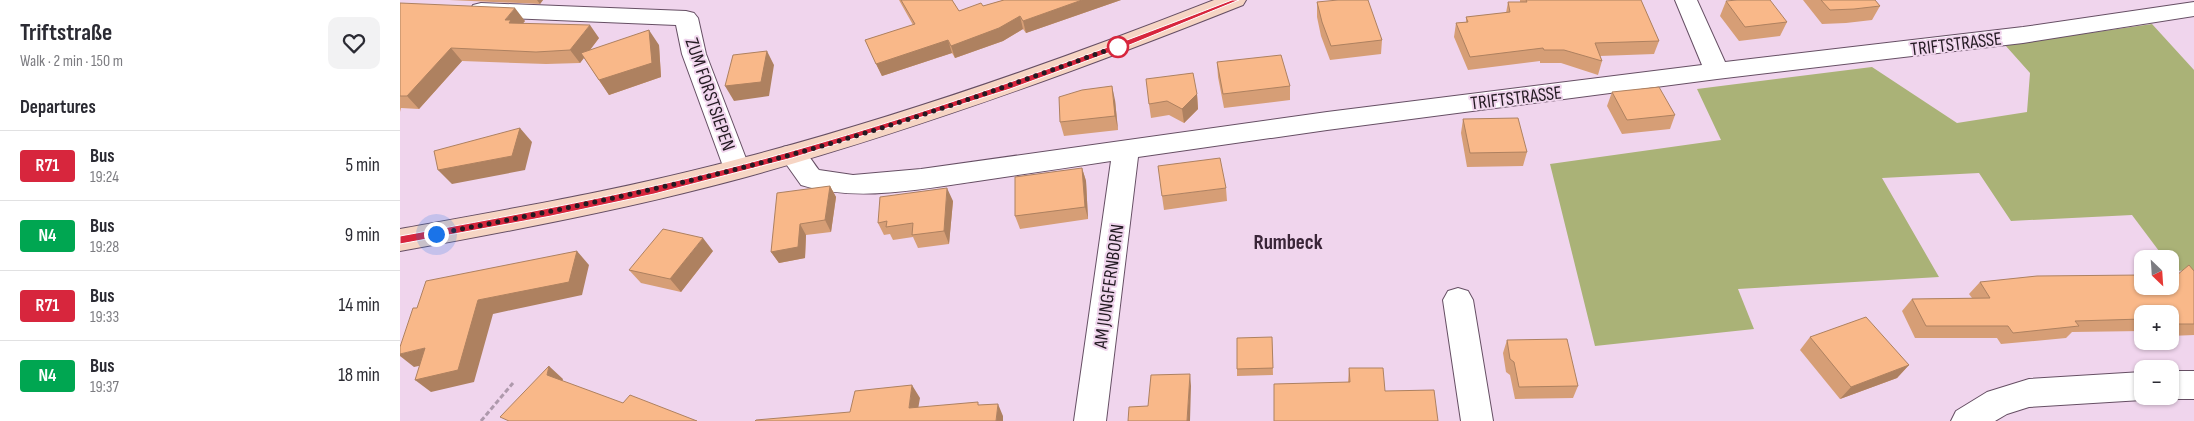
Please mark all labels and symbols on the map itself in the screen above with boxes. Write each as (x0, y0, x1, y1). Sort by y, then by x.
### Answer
street label: TRIFTSTRASSE (1909, 27, 2003, 61)
street label: ZUM FORSTSIEPEN (680, 35, 740, 154)
unlabelled marker (1107, 36, 1129, 58)
street label: TRIFTSTRASSE (1469, 81, 1563, 115)
your location (424, 222, 449, 247)
street label: AM JUNGFERNBORN (1089, 223, 1130, 351)
district label: Rumbeck (1253, 230, 1323, 255)
north arrow (2134, 250, 2179, 295)

